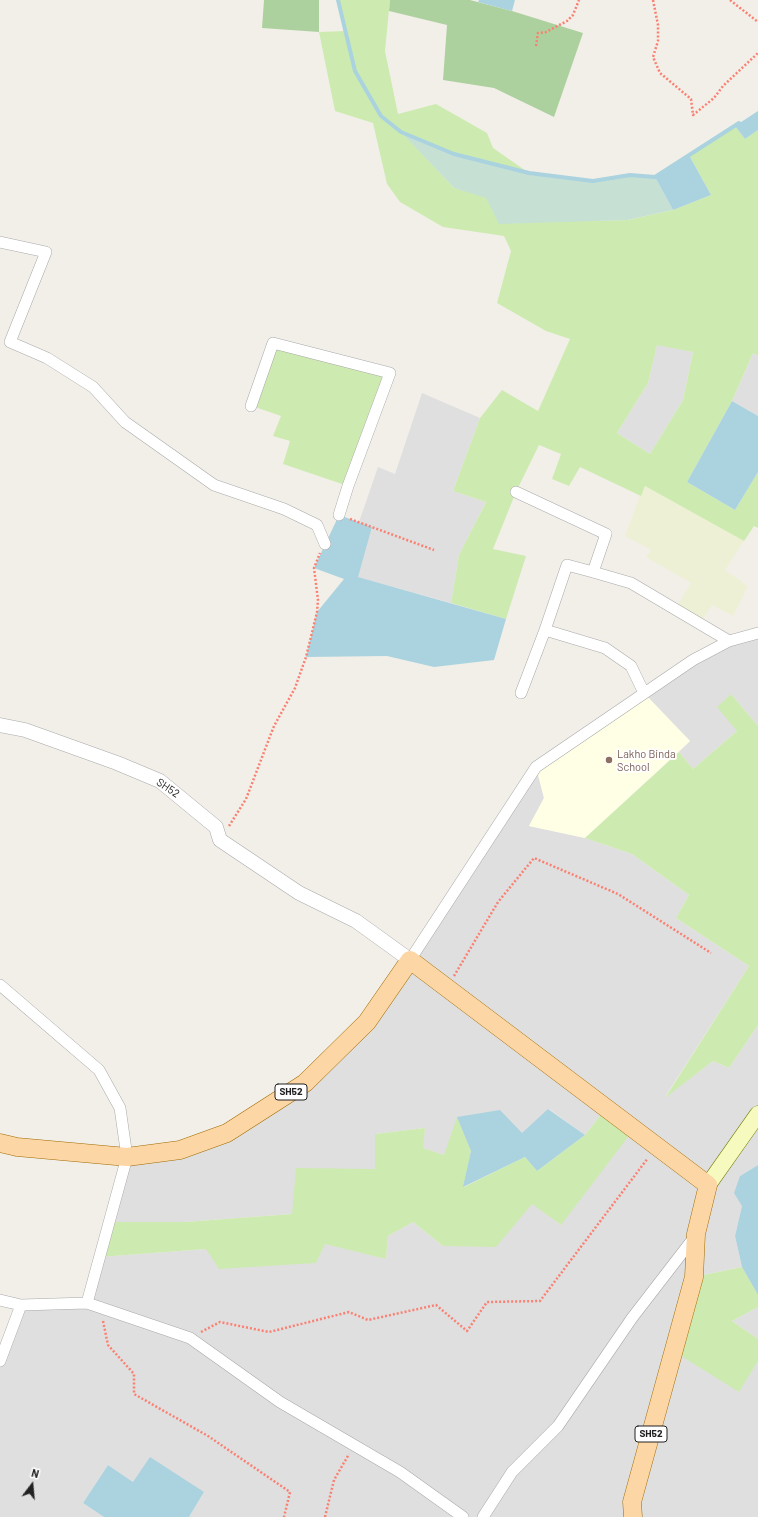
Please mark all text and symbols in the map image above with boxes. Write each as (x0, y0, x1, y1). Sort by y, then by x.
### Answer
place label: Lakho Binda School (617, 747, 676, 773)
marker: Lakho Binda School (604, 755, 614, 765)
street label: SH52 (154, 775, 182, 801)
road number: SH52 (275, 1084, 307, 1100)
road number: SH52 (635, 1426, 667, 1442)
north arrow (12, 1465, 52, 1505)
text: N (30, 1466, 41, 1480)

